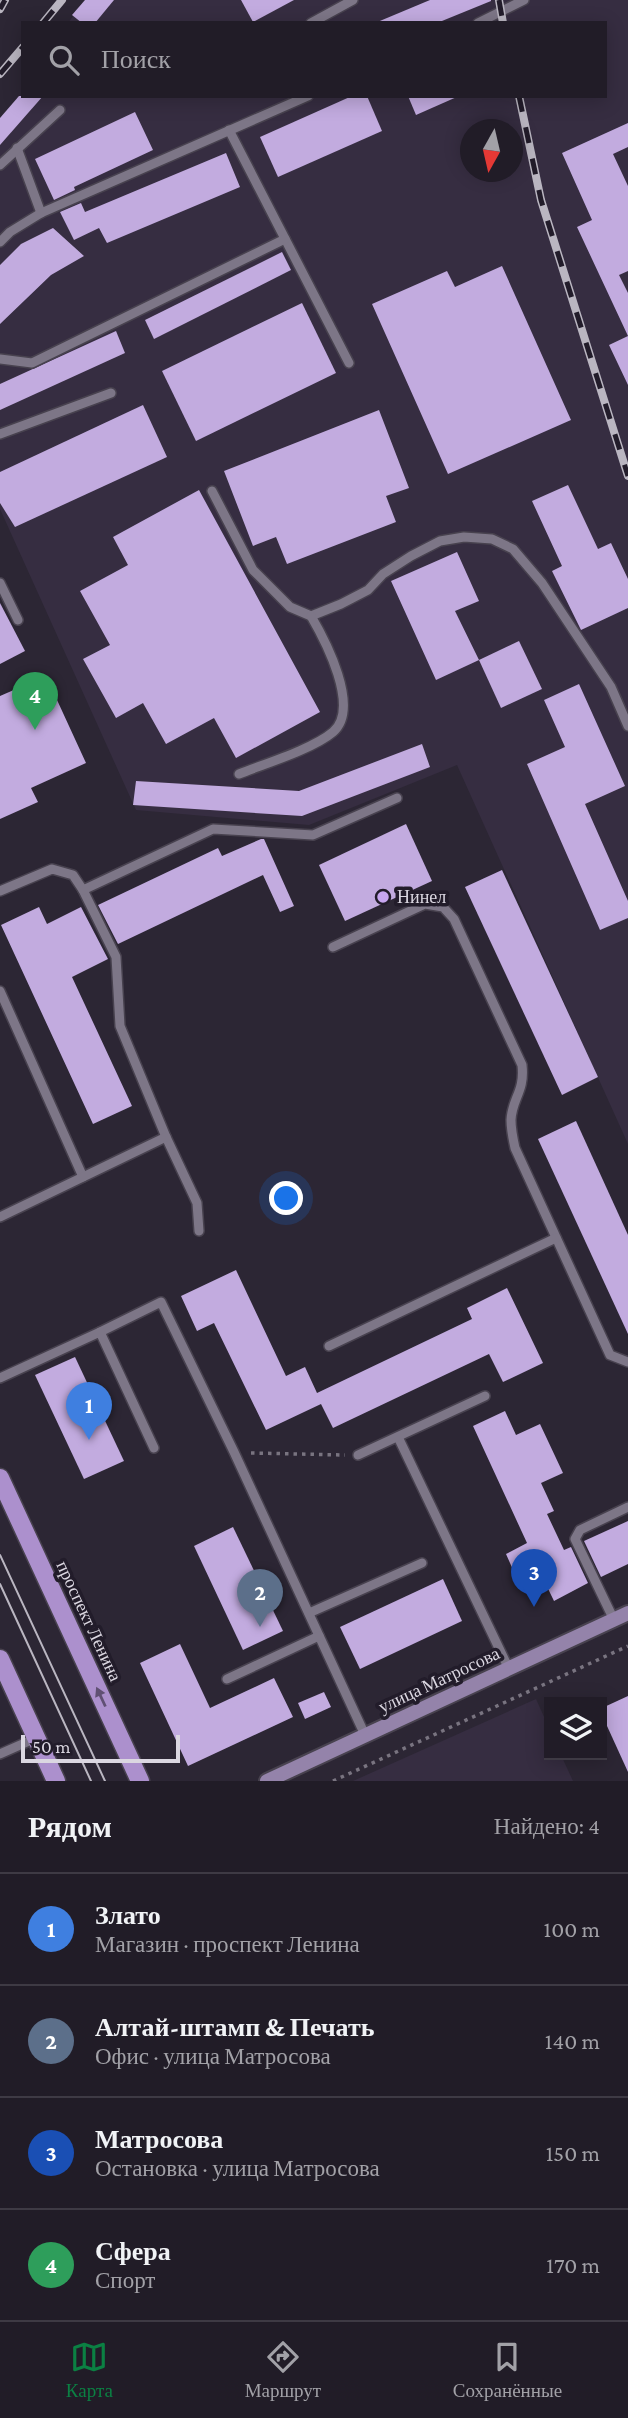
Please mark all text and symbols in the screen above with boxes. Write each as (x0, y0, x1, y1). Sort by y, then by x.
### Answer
search box (21, 21, 607, 98)
icon: search (45, 41, 83, 79)
text: Поиск (101, 45, 171, 74)
north arrow (460, 119, 523, 182)
pin: 4 (12, 672, 58, 730)
place label: Нинел (397, 887, 446, 907)
marker: Нинел (375, 889, 391, 905)
your location (269, 1181, 303, 1215)
pin: 1 (66, 1382, 112, 1440)
pin: 3 (511, 1549, 557, 1607)
street label: проспект Ленина (52, 1558, 126, 1684)
pin: 2 (237, 1569, 283, 1627)
street label: улица Матросова (375, 1643, 503, 1717)
one-way arrow (95, 1687, 107, 1707)
map controls (544, 1697, 607, 1760)
button: layers (544, 1697, 607, 1760)
scale bar (21, 1732, 180, 1764)
text: 50 m (32, 1736, 71, 1757)
text: Рядом (28, 1810, 112, 1843)
text: Найдено: 4 (494, 1813, 600, 1839)
text: Злато (95, 1901, 161, 1930)
text: 1 (47, 1916, 55, 1942)
text: 100 m (544, 1916, 600, 1942)
text: Магазин · проспект Ленина (95, 1931, 360, 1957)
text: Алтай-штамп & Печать (95, 2013, 374, 2042)
text: 2 (45, 2028, 57, 2054)
text: 140 m (545, 2028, 600, 2054)
text: Офис · улица Матросова (95, 2043, 331, 2069)
text: Матросова (95, 2125, 223, 2154)
text: 3 (45, 2140, 57, 2166)
text: 150 m (546, 2140, 600, 2166)
text: Остановка · улица Матросова (95, 2155, 380, 2181)
text: Сфера (95, 2237, 171, 2266)
text: 4 (45, 2252, 57, 2278)
text: 170 m (546, 2252, 600, 2278)
text: Спорт (95, 2267, 155, 2293)
tab: Карта (66, 2338, 113, 2402)
tab: Маршрут (245, 2338, 321, 2402)
tab: Сохранённые (453, 2338, 562, 2402)

